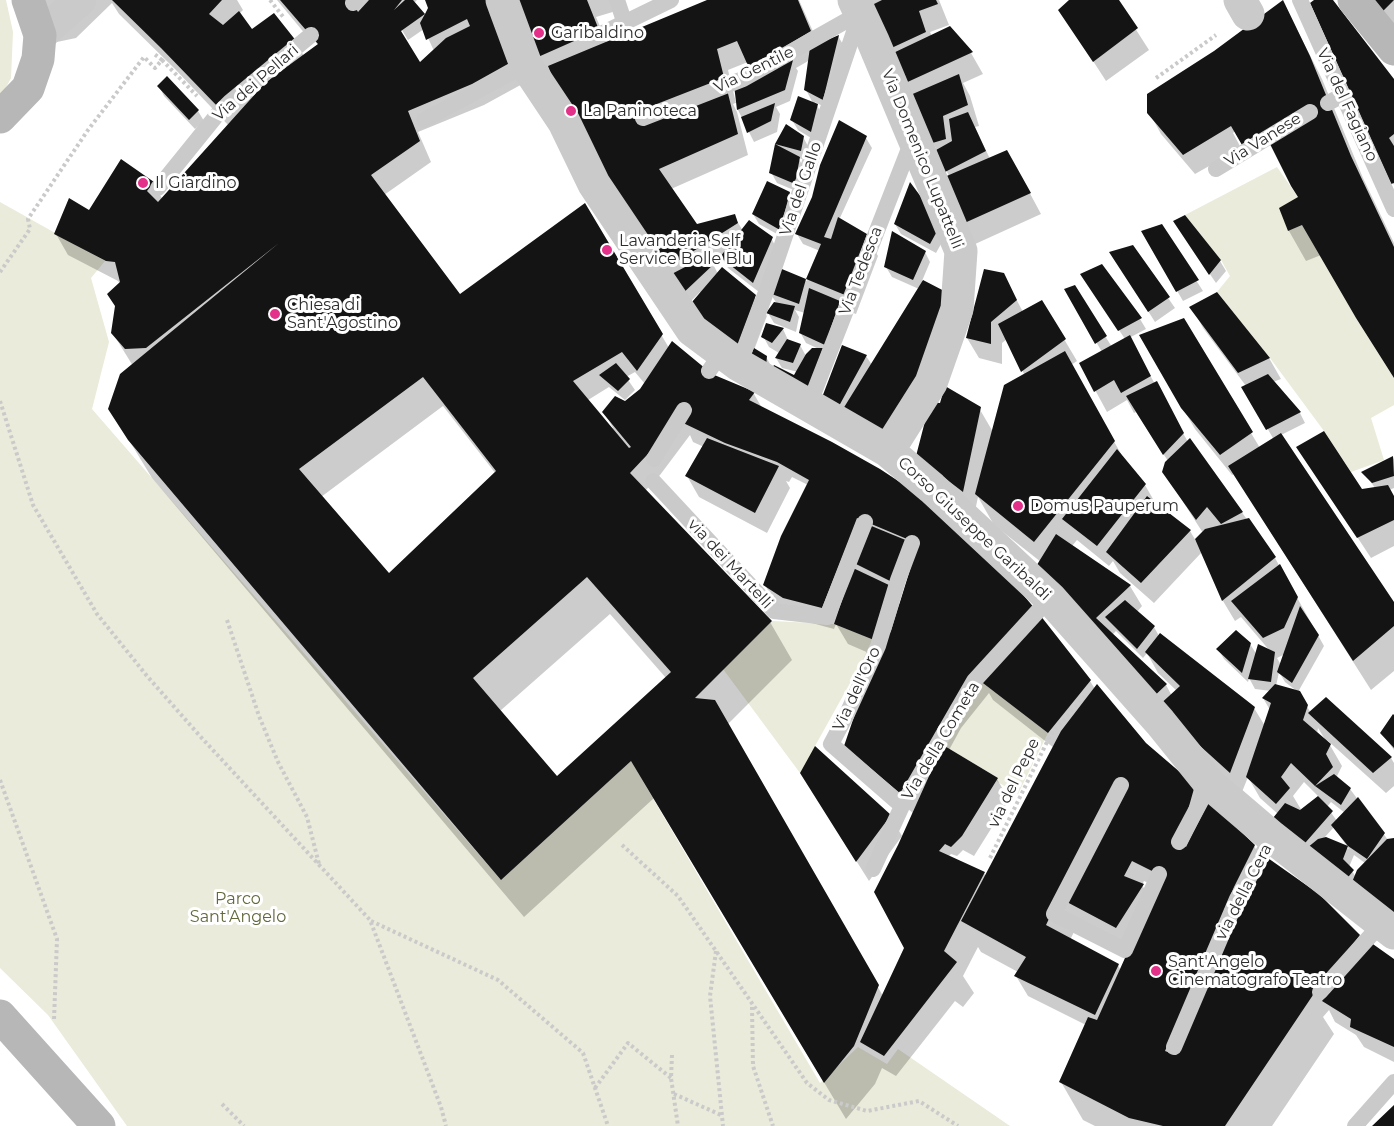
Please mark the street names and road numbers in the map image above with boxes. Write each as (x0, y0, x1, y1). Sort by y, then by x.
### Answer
street label: Via dei Pellari (209, 41, 303, 125)
street label: Via Gentile (711, 42, 797, 98)
street label: Via del Fagiano (1312, 45, 1382, 165)
street label: Via Domenico Lupattelli (877, 66, 967, 252)
street label: Via Vanese (1221, 109, 1305, 171)
street label: Via del Gallo (776, 139, 826, 239)
street label: Via Tedesca (835, 224, 887, 318)
street label: Corso Giuseppe Garibaldi (894, 453, 1054, 605)
street label: via dei Martelli (684, 515, 776, 613)
street label: Via dell'Oro (829, 644, 885, 734)
street label: Via della Cometa (898, 678, 984, 804)
street label: via del Pepe (984, 735, 1044, 831)
street label: via della Cera (1212, 841, 1276, 943)

